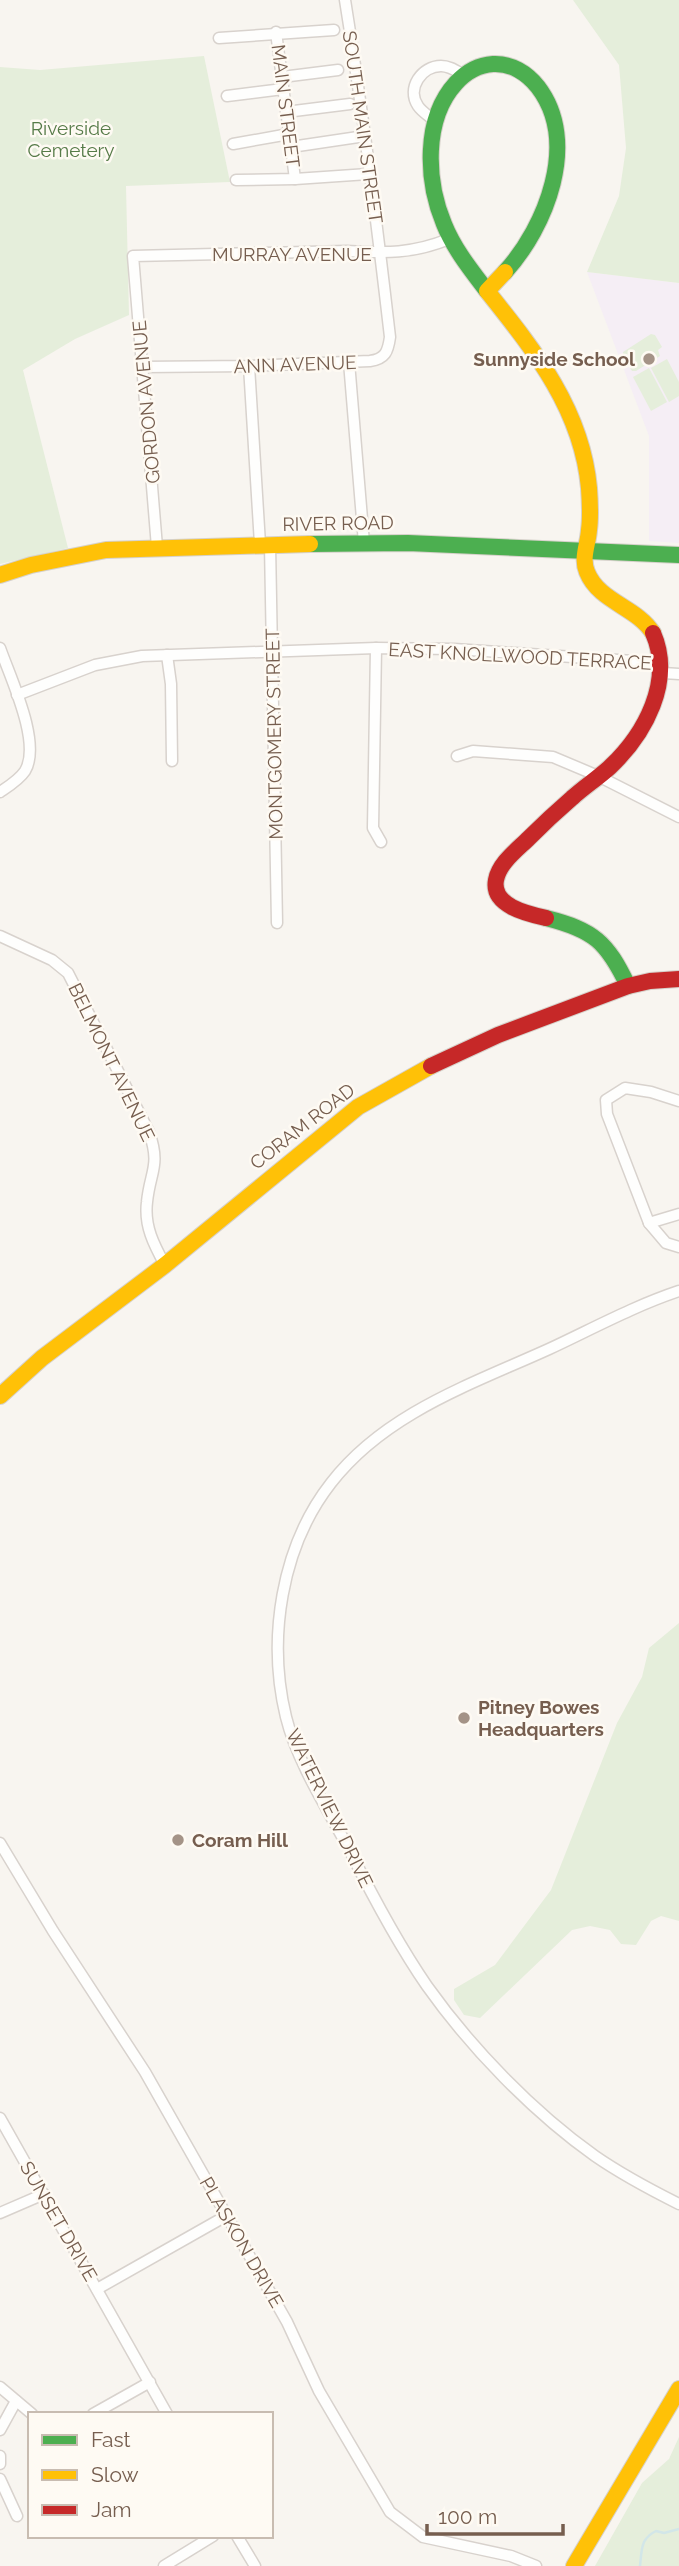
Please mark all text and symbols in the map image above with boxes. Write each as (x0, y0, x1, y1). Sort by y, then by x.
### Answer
street label: SOUTH MAIN STREET (339, 29, 387, 225)
street label: MAIN STREET (268, 43, 305, 169)
park label: Riverside Cemetery (27, 117, 115, 161)
street label: MURRAY AVENUE (212, 243, 372, 265)
street label: GORDON AVENUE (128, 319, 164, 485)
place label: Sunnyside School (473, 348, 636, 370)
street label: ANN AVENUE (233, 351, 357, 377)
marker: Sunnyside School (641, 351, 657, 367)
street label: RIVER ROAD (282, 511, 394, 535)
street label: MONTGOMERY STREET (261, 628, 287, 840)
street label: EAST KNOLLWOOD TERRACE (388, 638, 652, 674)
street label: BELMONT AVENUE (64, 979, 160, 1145)
street label: CORAM ROAD (245, 1078, 359, 1174)
place label: Pitney Bowes Headquarters (478, 1696, 604, 1740)
marker: Pitney Bowes Headquarters (456, 1710, 472, 1726)
street label: WATERVIEW DRIVE (282, 1725, 378, 1891)
place label: Coram Hill (192, 1829, 289, 1851)
marker: Coram Hill (170, 1832, 186, 1848)
street label: SUNSET DRIVE (16, 2157, 102, 2285)
street label: PLASKON DRIVE (196, 2173, 288, 2311)
legend (28, 2412, 273, 2538)
text: Fast (91, 2427, 131, 2452)
text: Slow (91, 2462, 139, 2487)
scale bar (427, 2492, 564, 2536)
text: Jam (91, 2497, 132, 2522)
text: 100 m (438, 2504, 497, 2529)

